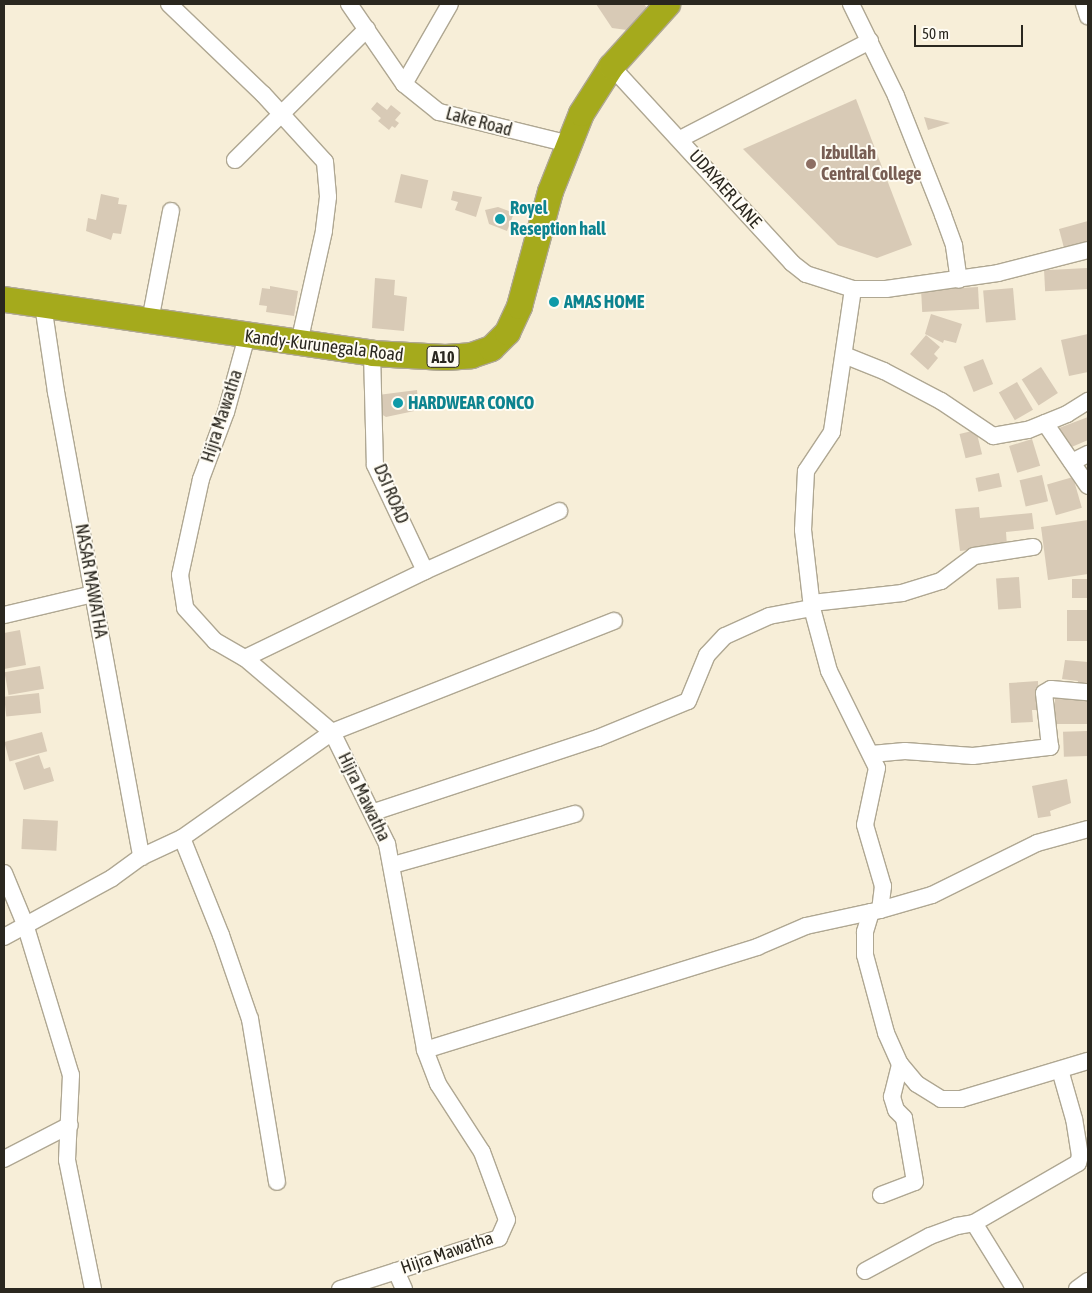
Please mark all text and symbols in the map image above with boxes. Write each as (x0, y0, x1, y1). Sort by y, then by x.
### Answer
scale bar (917, 15, 1026, 47)
text: 50 m (922, 25, 949, 42)
street label: Lake Road (443, 103, 515, 141)
place label: Izbullah Central College (821, 143, 921, 186)
street label: UDAYAER LANE (684, 145, 766, 233)
marker: Izbullah Central College (805, 158, 817, 170)
place label: Royel Reseption hall (510, 198, 606, 240)
marker: Royel Reseption hall (494, 213, 506, 225)
place label: AMAS HOME (564, 291, 644, 313)
marker: AMAS HOME (548, 296, 560, 308)
street label: Kandy-Kurunegala Road (243, 326, 405, 366)
road number: A10 (426, 344, 460, 371)
street label: Hijra Mawatha (197, 367, 247, 465)
place label: HARDWEAR CONCO (408, 392, 534, 414)
marker: HARDWEAR CONCO (392, 397, 404, 409)
street label: DSI ROAD (369, 461, 413, 527)
street label: NASAR MAWATHA (70, 522, 112, 640)
street label: Hijra Mawatha (333, 749, 395, 845)
street label: Hijra Mawatha (398, 1227, 496, 1279)

